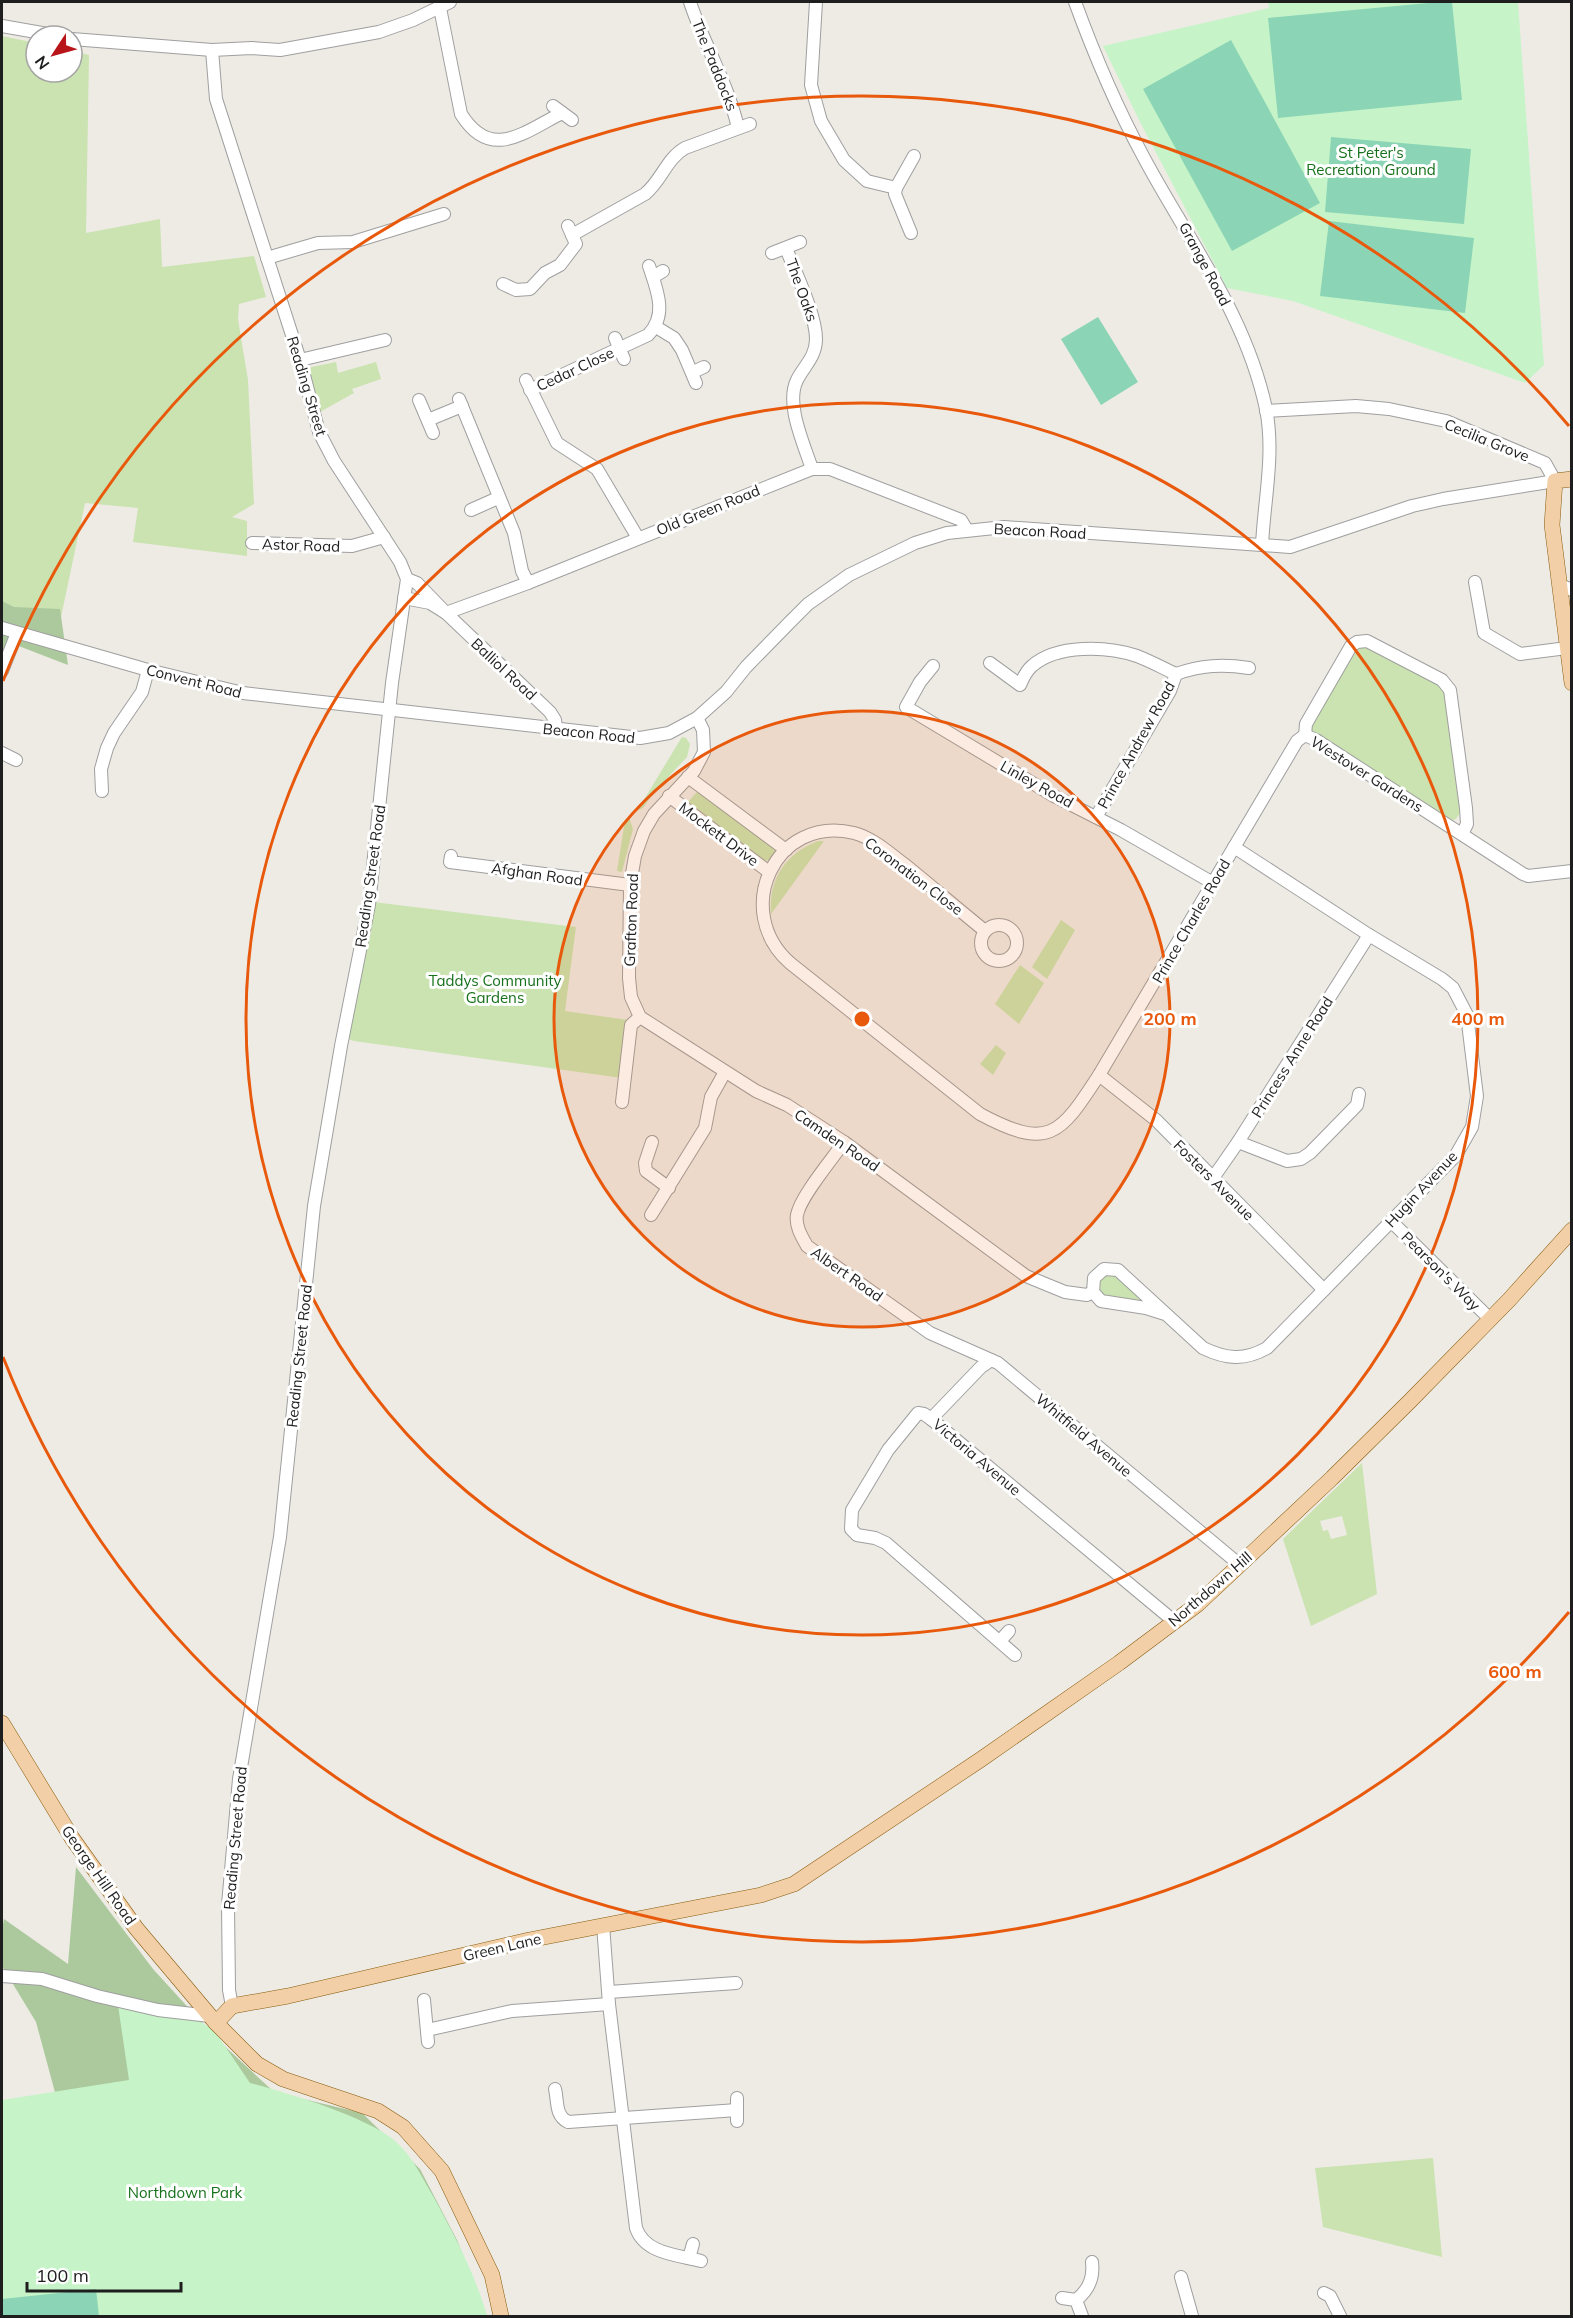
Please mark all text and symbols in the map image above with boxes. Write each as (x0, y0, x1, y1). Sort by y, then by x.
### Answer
street label: The Paddocks (688, 16, 742, 114)
north arrow (24, 24, 84, 84)
text: N (30, 52, 54, 74)
park label: St Peter's Recreation Ground (1306, 143, 1436, 179)
street label: Grange Road (1175, 219, 1235, 309)
street label: The Oaks (782, 256, 822, 324)
street label: Reading Street (283, 334, 331, 438)
street label: Cedar Close (533, 343, 617, 395)
street label: Cecilia Grove (1442, 414, 1532, 466)
street label: Old Green Road (653, 481, 763, 539)
street label: Beacon Road (993, 519, 1087, 543)
street label: Astor Road (262, 534, 340, 556)
street label: Balliol Road (467, 634, 541, 704)
street label: Convent Road (144, 660, 244, 702)
street label: Prince Andrew Road (1093, 678, 1179, 812)
street label: Beacon Road (542, 719, 636, 747)
street label: Westover Gardens (1307, 732, 1427, 816)
street label: Linley Road (997, 756, 1077, 812)
street label: Mockett Drive (675, 798, 763, 870)
street label: Reading Street Road (351, 803, 389, 949)
street label: Coronation Close (861, 833, 967, 919)
street label: Prince Charles Road (1148, 856, 1234, 986)
street label: Afghan Road (490, 858, 584, 890)
street label: Grafton Road (620, 873, 642, 967)
park label: Taddys Community Gardens (428, 971, 562, 1007)
street label: Princess Anne Road (1247, 993, 1337, 1121)
text: 200 m (1143, 1007, 1197, 1030)
text: 400 m (1451, 1007, 1505, 1030)
centre of rings (852, 1009, 872, 1029)
street label: Camden Road (791, 1104, 883, 1176)
street label: Fosters Avenue (1170, 1136, 1258, 1224)
street label: Hugin Avenue (1381, 1147, 1461, 1231)
street label: Pearson's Way (1397, 1227, 1485, 1315)
street label: Albert Road (807, 1242, 887, 1306)
street label: Reading Street Road (282, 1283, 316, 1429)
street label: Whitfield Avenue (1032, 1389, 1136, 1481)
street label: Victoria Avenue (929, 1415, 1025, 1499)
street label: Northdown Hill (1164, 1547, 1256, 1631)
text: 600 m (1488, 1660, 1542, 1683)
street label: Reading Street Road (219, 1766, 251, 1910)
street label: George Hill Road (58, 1822, 140, 1928)
street label: Green Lane (461, 1929, 543, 1965)
park label: Northdown Park (128, 2183, 242, 2202)
scale bar (27, 2255, 182, 2293)
text: 100 m (36, 2264, 89, 2287)

